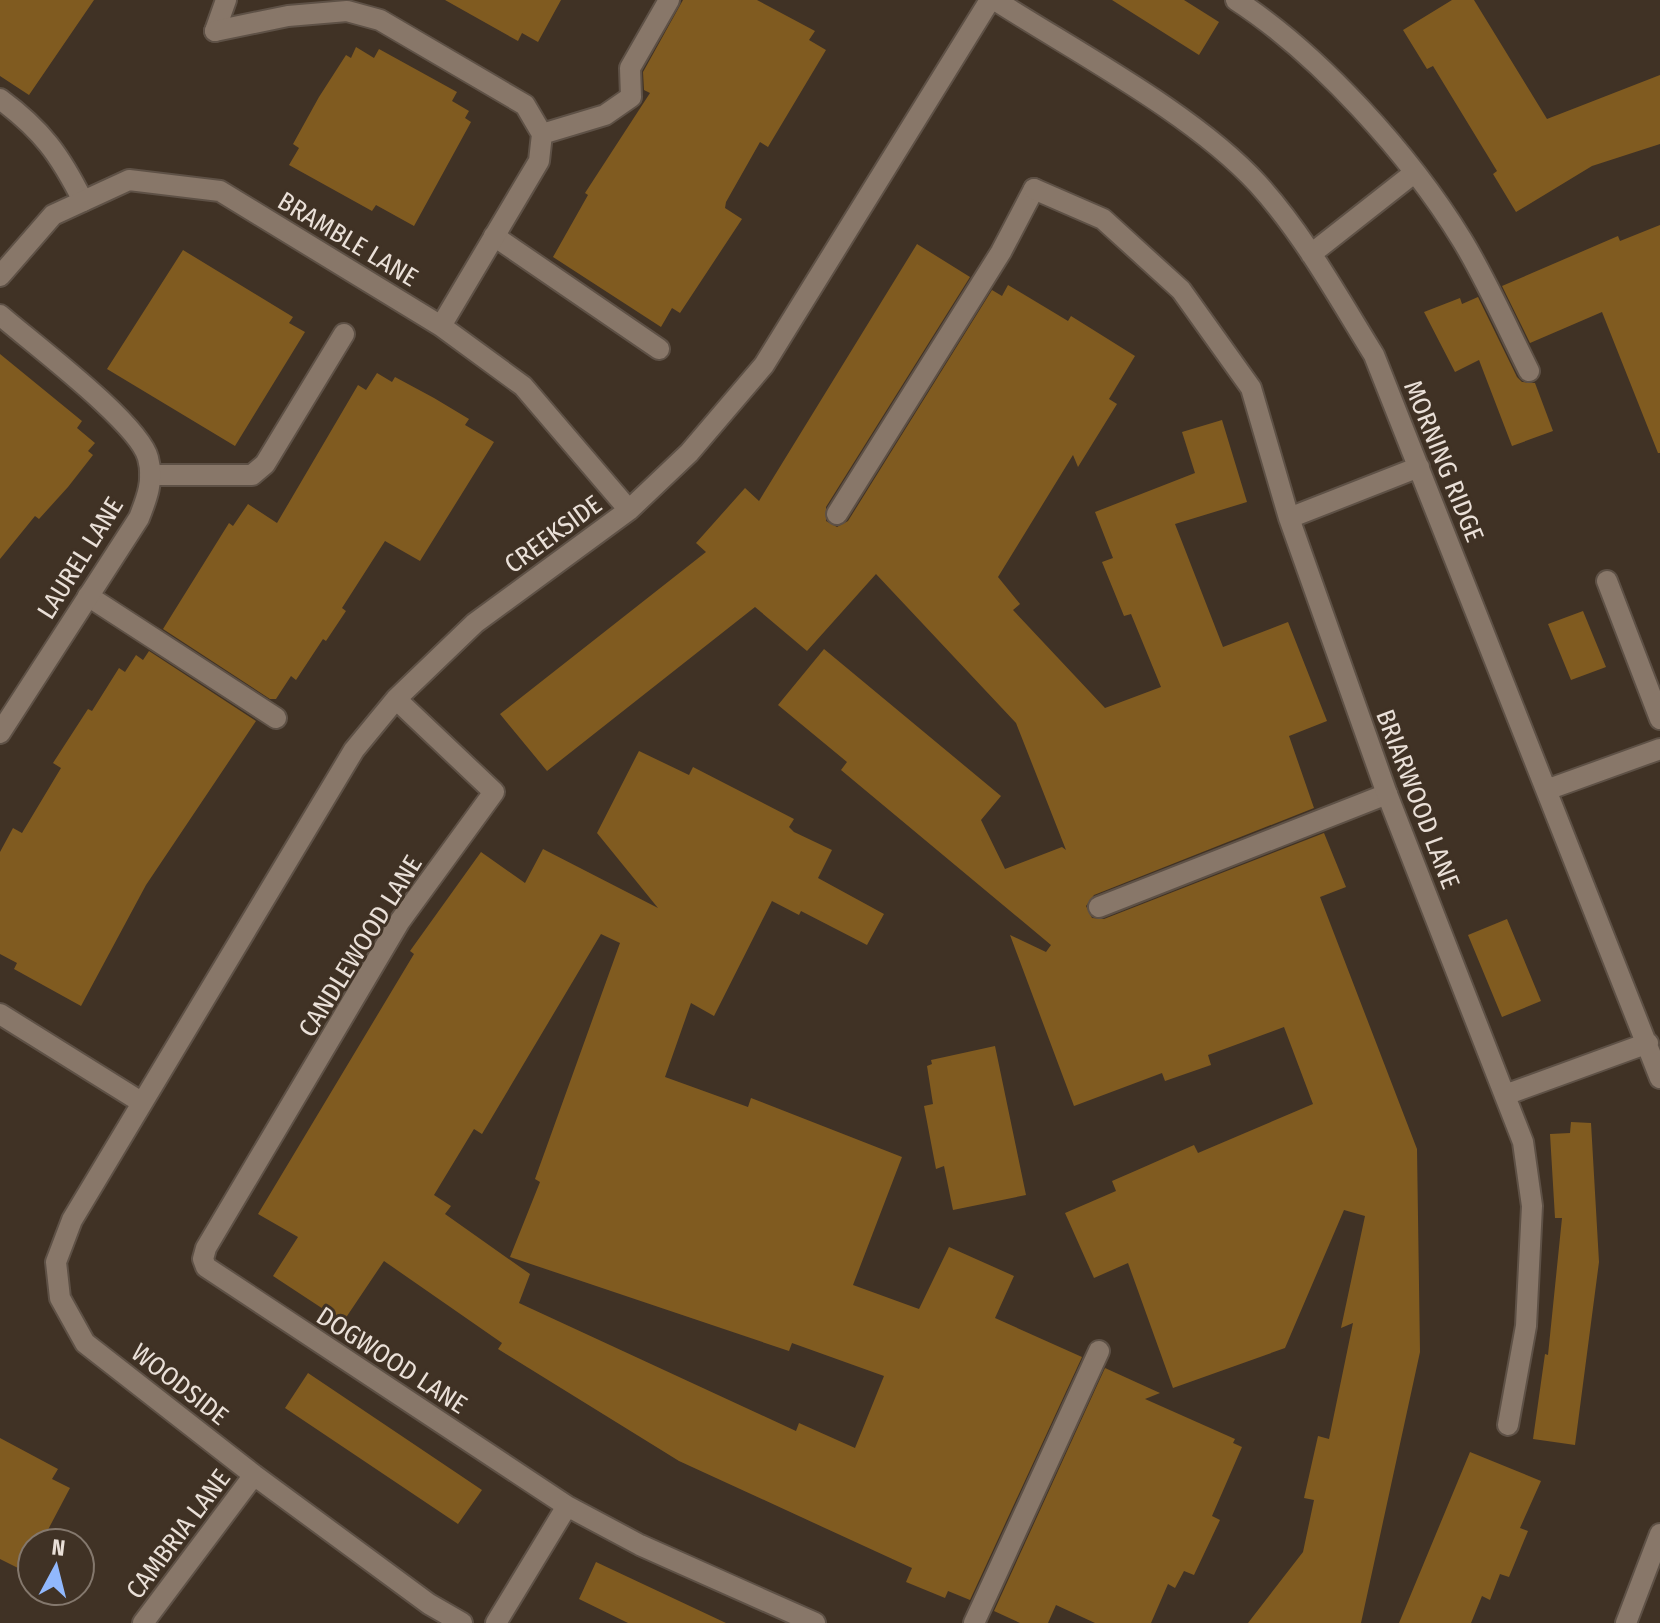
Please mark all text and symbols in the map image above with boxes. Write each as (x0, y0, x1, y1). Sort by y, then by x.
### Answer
street label: BRAMBLE LANE (272, 186, 423, 293)
street label: MORNING RIDGE (1397, 376, 1490, 546)
street label: CREEKSIDE (499, 489, 608, 580)
street label: LAUREL LANE (31, 492, 130, 625)
street label: BRIARWOOD LANE (1369, 705, 1466, 893)
street label: CANDLEWOOD LANE (292, 850, 429, 1043)
street label: DOGWOOD LANE (311, 1300, 473, 1420)
street label: WOODSIDE (125, 1337, 234, 1432)
street label: CAMBRIA LANE (120, 1464, 237, 1605)
north arrow (16, 1527, 96, 1607)
text: N (50, 1533, 67, 1562)

